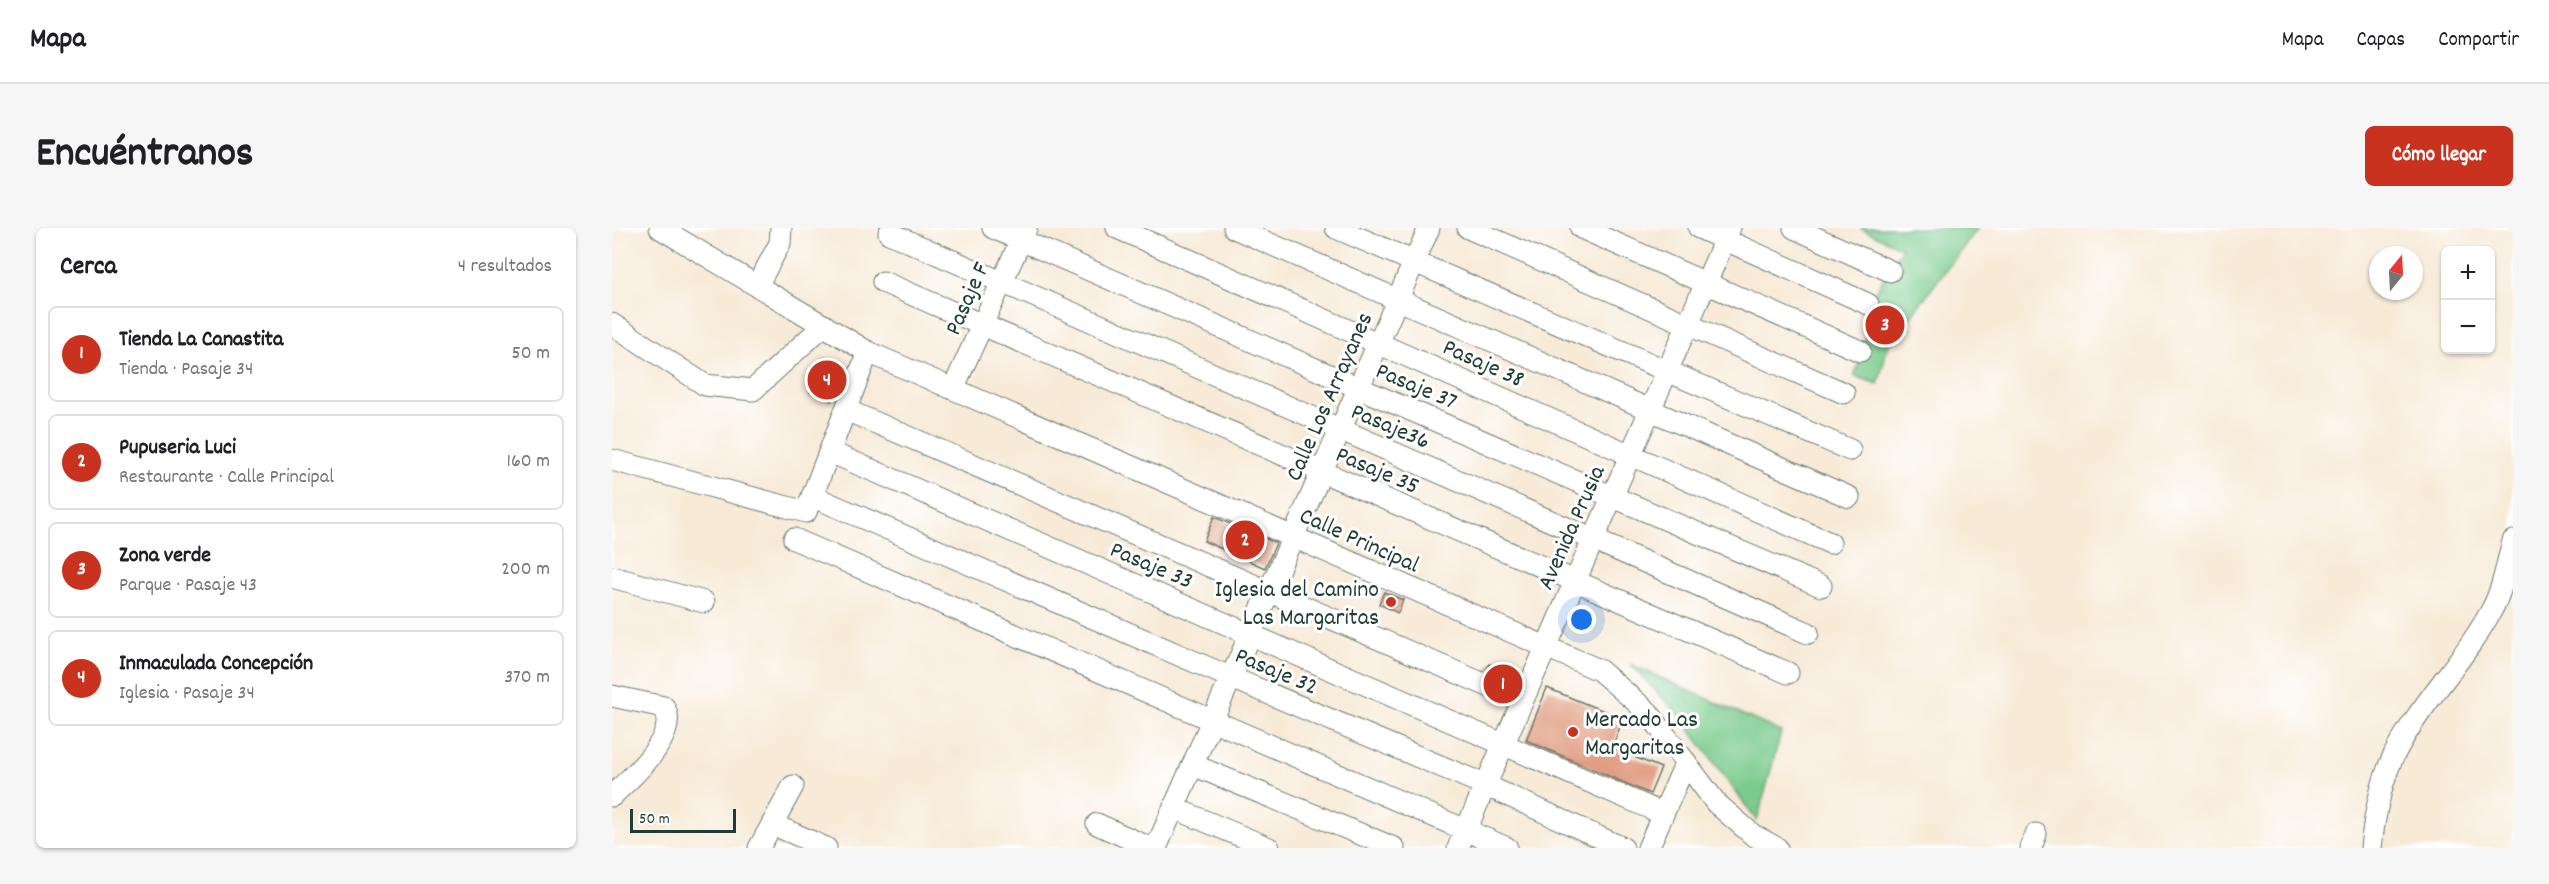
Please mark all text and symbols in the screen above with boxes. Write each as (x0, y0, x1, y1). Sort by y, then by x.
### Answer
text: Mapa (30, 21, 86, 61)
text: Mapa (2282, 26, 2324, 56)
text: Capas (2357, 26, 2405, 56)
text: Compartir (2438, 26, 2519, 56)
text: Encuéntranos (36, 126, 254, 186)
button: Cómo llegar (2365, 126, 2513, 186)
north arrow (2369, 246, 2423, 300)
map controls (2441, 246, 2495, 354)
button: + (2441, 246, 2495, 300)
text: Cerca (60, 249, 117, 286)
text: 4 resultados (458, 253, 552, 281)
street label: Pasaje F (938, 257, 1000, 341)
button: − (2441, 300, 2495, 354)
pin: 3 (1866, 302, 1904, 348)
street label: Calle Los Arrayanes (1278, 307, 1383, 487)
text: Tienda La Canastita (119, 325, 283, 356)
street label: Pasaje 38 (1437, 332, 1529, 398)
text: 1 (79, 340, 84, 368)
text: 50 m (512, 340, 550, 368)
street label: Pasaje 37 (1370, 355, 1462, 420)
text: Tienda · Pasaje 34 (119, 356, 253, 384)
pin: 4 (808, 358, 846, 402)
street label: Pasaje36 (1345, 396, 1435, 460)
text: Pupuseria Luci (119, 433, 236, 464)
street label: Pasaje 35 (1330, 439, 1424, 505)
text: 2 (77, 448, 86, 476)
text: 160 m (507, 448, 550, 476)
street label: Avenida Prusia (1530, 460, 1616, 596)
text: Restaurante · Calle Principal (119, 464, 334, 492)
street label: Calle Principal (1293, 500, 1424, 583)
pin: 2 (1226, 518, 1264, 562)
street label: Pasaje 33 (1104, 534, 1198, 599)
text: Zona verde (119, 541, 211, 572)
text: 3 (77, 556, 86, 584)
text: 200 m (501, 556, 550, 584)
text: Parque · Pasaje 43 (119, 572, 257, 600)
place label: Iglesia del Camino Las Margaritas (1215, 574, 1379, 636)
marker: Iglesia del Camino Las Margaritas (1384, 595, 1398, 609)
your location (1567, 605, 1596, 634)
street label: Pasaje 32 (1229, 640, 1323, 705)
text: Inmaculada Concepción (119, 649, 313, 680)
pin: 1 (1484, 662, 1522, 706)
text: 4 (77, 664, 86, 692)
text: 370 m (504, 664, 550, 692)
text: Iglesia · Pasaje 34 (119, 680, 255, 708)
place label: Mercado Las Margaritas (1585, 704, 1698, 766)
marker: Mercado Las Margaritas (1566, 725, 1580, 739)
scale bar (630, 806, 736, 834)
text: 50 m (639, 808, 670, 831)

